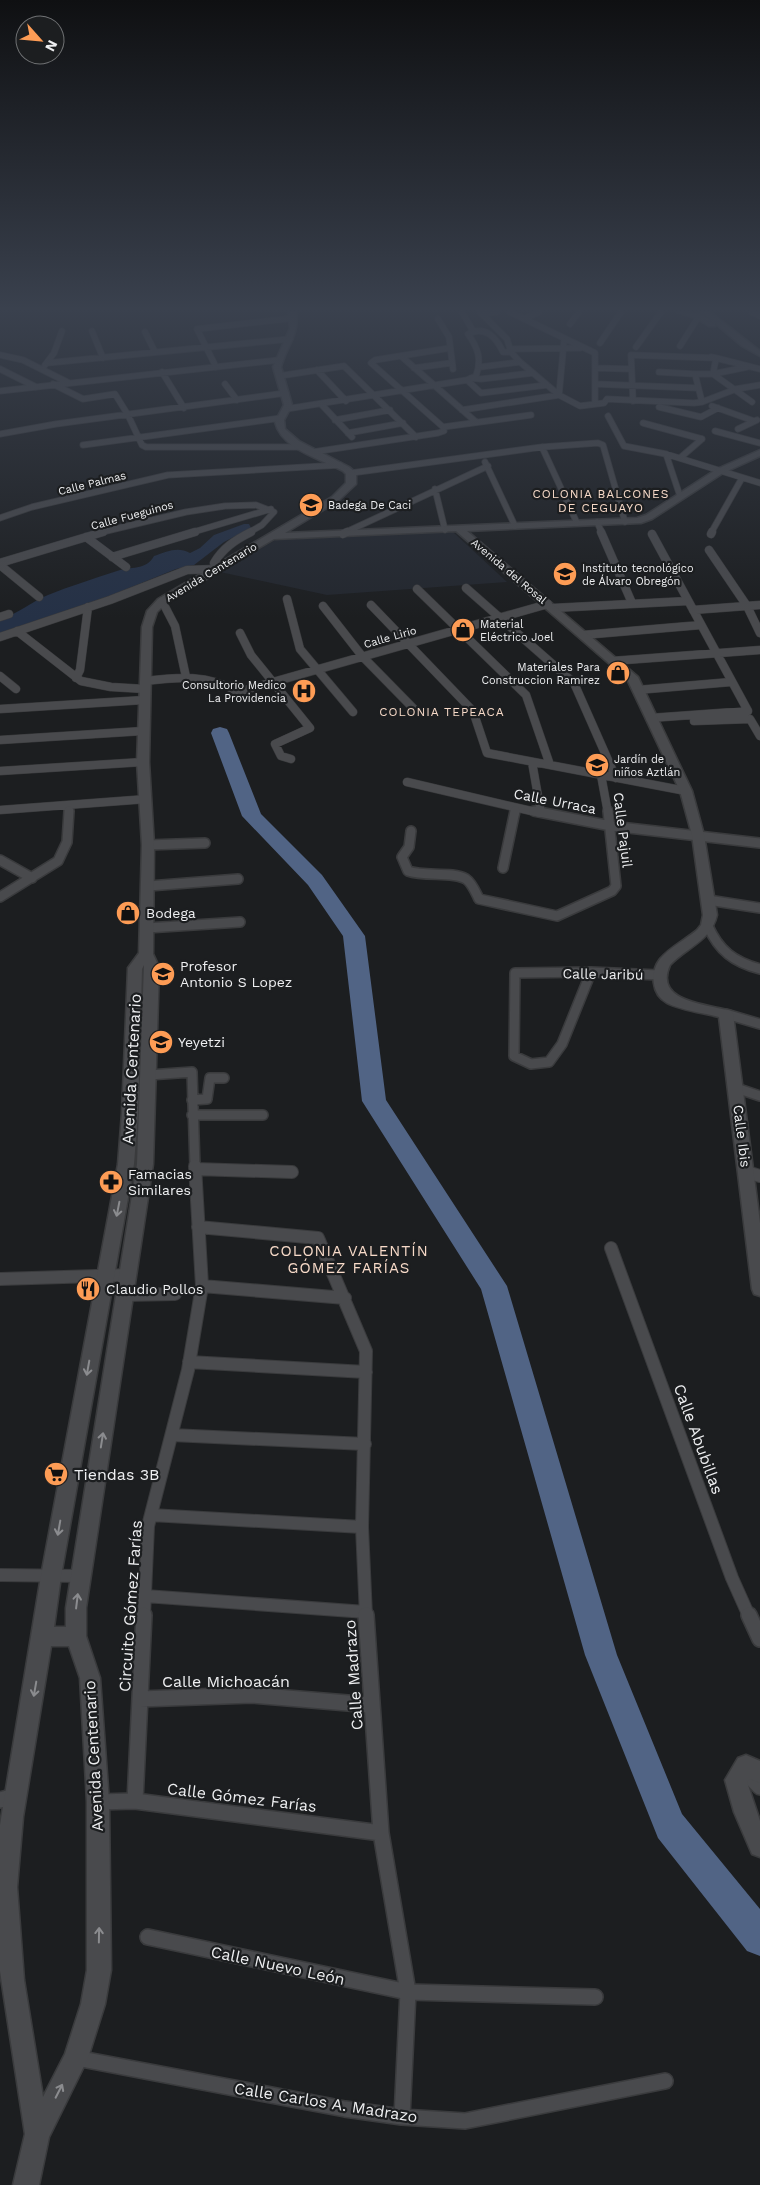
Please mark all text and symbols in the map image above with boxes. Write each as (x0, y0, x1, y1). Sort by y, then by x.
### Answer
north arrow (15, 15, 65, 65)
text: N (42, 38, 61, 54)
street label: Calle Palmas (57, 469, 128, 498)
district label: COLONIA BALCONES DE CEGUAYO (533, 487, 669, 515)
school or university icon: Badega De Caci (298, 492, 324, 518)
street label: Calle Fueguinos (90, 498, 175, 533)
place label: Badega De Caci (328, 499, 411, 512)
street label: Avenida del Rosal (468, 536, 550, 607)
street label: Avenida Centenario (163, 540, 259, 605)
school or university icon: Instituto tecnológico de Álvaro Obregón (552, 561, 578, 587)
place label: Instituto tecnológico de Álvaro Obregón (582, 562, 694, 588)
shop icon: Material Eléctrico Joel (450, 617, 476, 643)
place label: Material Eléctrico Joel (480, 618, 554, 644)
street label: Calle Lirio (362, 624, 418, 651)
shop icon: Materiales Para Construccion Ramirez (605, 660, 631, 686)
place label: Materiales Para Construccion Ramirez (481, 661, 600, 687)
hospital icon: Consultorio Medico La Providencia (291, 678, 317, 704)
place label: Consultorio Medico La Providencia (182, 679, 286, 705)
district label: COLONIA TEPEACA (379, 705, 505, 719)
school or university icon: Jardín de niños Aztlán (584, 752, 610, 778)
place label: Jardín de niños Aztlán (614, 753, 680, 779)
street label: Calle Urraca (512, 785, 598, 817)
street label: Calle Pajuil (610, 791, 636, 869)
shop icon: Bodega (115, 900, 141, 926)
place label: Bodega (146, 905, 196, 921)
place label: Profesor Antonio S Lopez (180, 958, 292, 990)
school or university icon: Profesor Antonio S Lopez (150, 961, 176, 987)
street label: Calle Jaribú (562, 965, 644, 983)
street label: Avenida Centenario (118, 993, 145, 1145)
school or university icon: Yeyetzi (148, 1029, 174, 1055)
place label: Yeyetzi (178, 1034, 225, 1050)
street label: Calle Ibis (730, 1104, 754, 1168)
place label: Famacias Similares (128, 1166, 192, 1198)
pharmacy icon: Famacias Similares (98, 1169, 124, 1195)
one-way arrow (112, 1200, 122, 1216)
district label: COLONIA VALENTÍN GÓMEZ FARÍAS (269, 1242, 429, 1277)
restaurant icon: Claudio Pollos (75, 1276, 101, 1302)
place label: Claudio Pollos (106, 1281, 203, 1297)
one-way arrow (83, 1360, 93, 1376)
street label: Calle Abubillas (670, 1381, 727, 1497)
one-way arrow (97, 1432, 107, 1448)
supermarket icon: Tiendas 3B (43, 1461, 69, 1487)
place label: Tiendas 3B (74, 1465, 160, 1484)
street label: Circuito Gómez Farías (115, 1519, 146, 1693)
one-way arrow (54, 1520, 64, 1536)
one-way arrow (72, 1593, 82, 1609)
street label: Calle Madrazo (340, 1619, 367, 1731)
street label: Calle Michoacán (162, 1672, 290, 1691)
one-way arrow (29, 1680, 39, 1696)
street label: Avenida Centenario (80, 1680, 107, 1832)
street label: Calle Gómez Farías (166, 1779, 318, 1816)
one-way arrow (94, 1928, 104, 1944)
street label: Calle Nuevo León (209, 1942, 347, 1989)
street label: Calle Carlos A. Madrazo (233, 2079, 419, 2126)
one-way arrow (55, 2084, 64, 2099)

